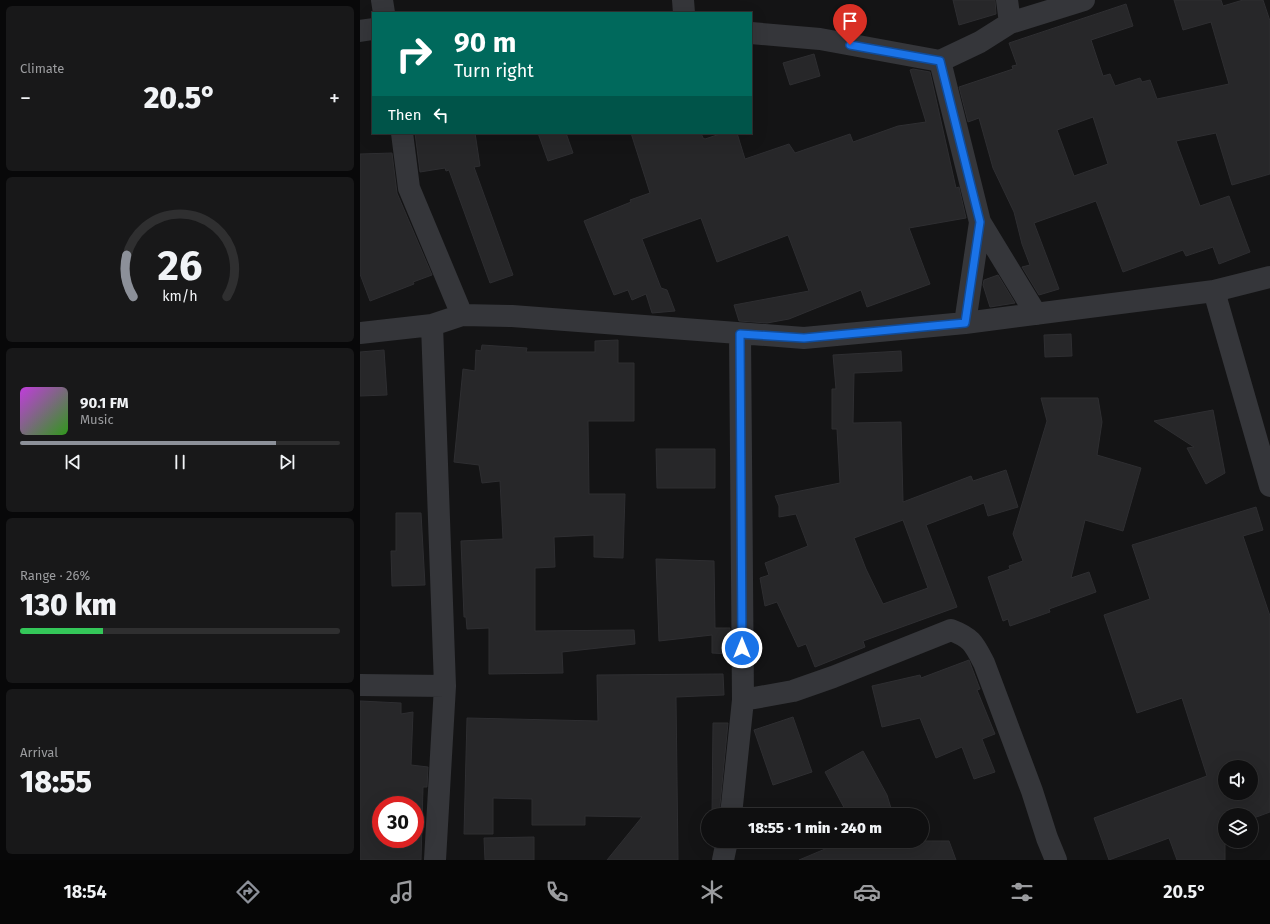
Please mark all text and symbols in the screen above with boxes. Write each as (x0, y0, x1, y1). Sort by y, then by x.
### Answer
pin (833, 4, 867, 45)
icon: arrive (839, 10, 861, 32)
text: 90 m (454, 26, 516, 59)
icon: right (388, 28, 440, 80)
text: Turn right (454, 60, 534, 82)
text: Climate (20, 61, 64, 76)
text: 20.5° (144, 80, 216, 116)
text: − (20, 85, 31, 112)
text: + (329, 85, 340, 112)
icon: left (430, 104, 452, 126)
text: Then (388, 106, 422, 124)
text: 26 (158, 241, 202, 291)
text: km/h (162, 288, 198, 305)
text: 90.1 FM (80, 394, 129, 412)
text: Music (80, 412, 114, 427)
icon: previous (62, 451, 84, 473)
icon: pause (169, 451, 191, 473)
icon: next (276, 451, 298, 473)
text: Range · 26% (20, 568, 90, 583)
text: 130 km (20, 587, 117, 623)
position arrow (721, 627, 763, 669)
text: Arrival (20, 745, 58, 760)
map controls (1218, 760, 1258, 848)
button: sound (1218, 760, 1258, 800)
text: 18:55 (20, 764, 92, 800)
speed limit sign: 30 (372, 796, 424, 848)
button: layers (1218, 808, 1258, 848)
text: 18:55 · 1 min · 240 m (748, 819, 882, 837)
icon: directions (234, 878, 262, 906)
icon: music (388, 878, 416, 906)
icon: phone (543, 878, 571, 906)
icon: climate (698, 878, 726, 906)
icon: car (853, 878, 881, 906)
icon: filters (1008, 878, 1036, 906)
text: 18:54 (63, 881, 107, 903)
text: 20.5° (1163, 881, 1206, 903)

